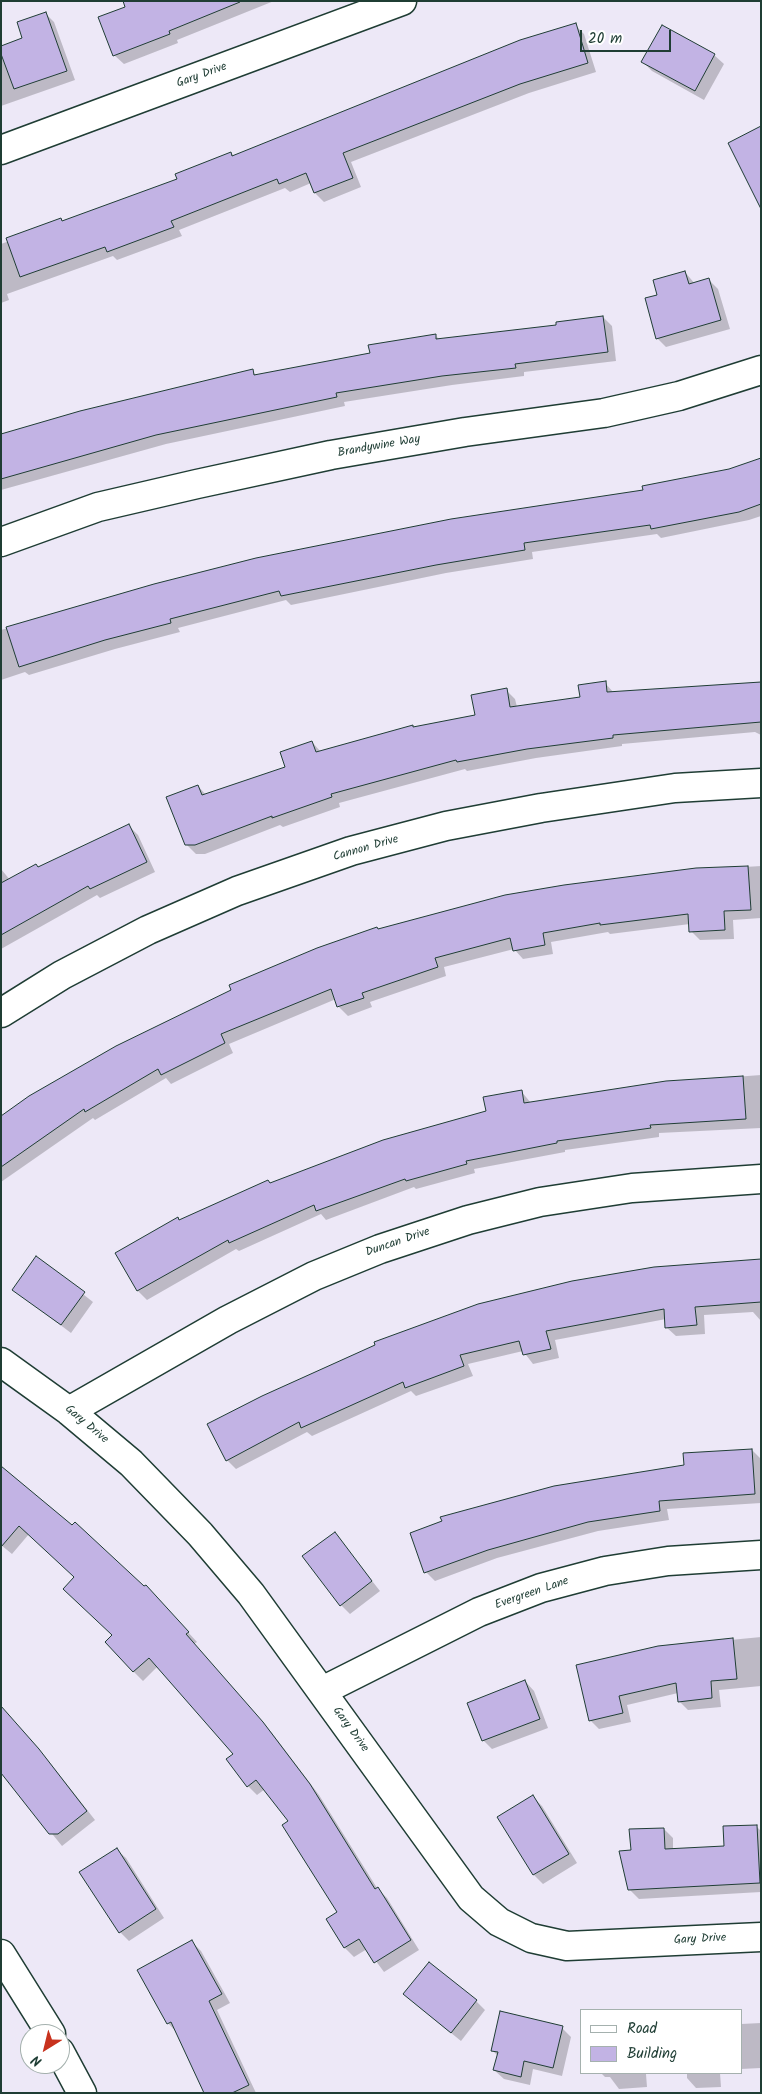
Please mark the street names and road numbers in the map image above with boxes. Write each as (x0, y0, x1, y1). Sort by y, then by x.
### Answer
street label: Gary Drive (175, 60, 229, 92)
street label: Brandywine Way (337, 433, 421, 461)
street label: Cannon Drive (332, 833, 400, 865)
street label: Duncan Drive (364, 1225, 432, 1261)
street label: Gary Drive (61, 1403, 111, 1447)
street label: Evergreen Lane (493, 1575, 571, 1613)
street label: Gary Drive (329, 1705, 371, 1755)
street label: Gary Drive (673, 1931, 727, 1949)

